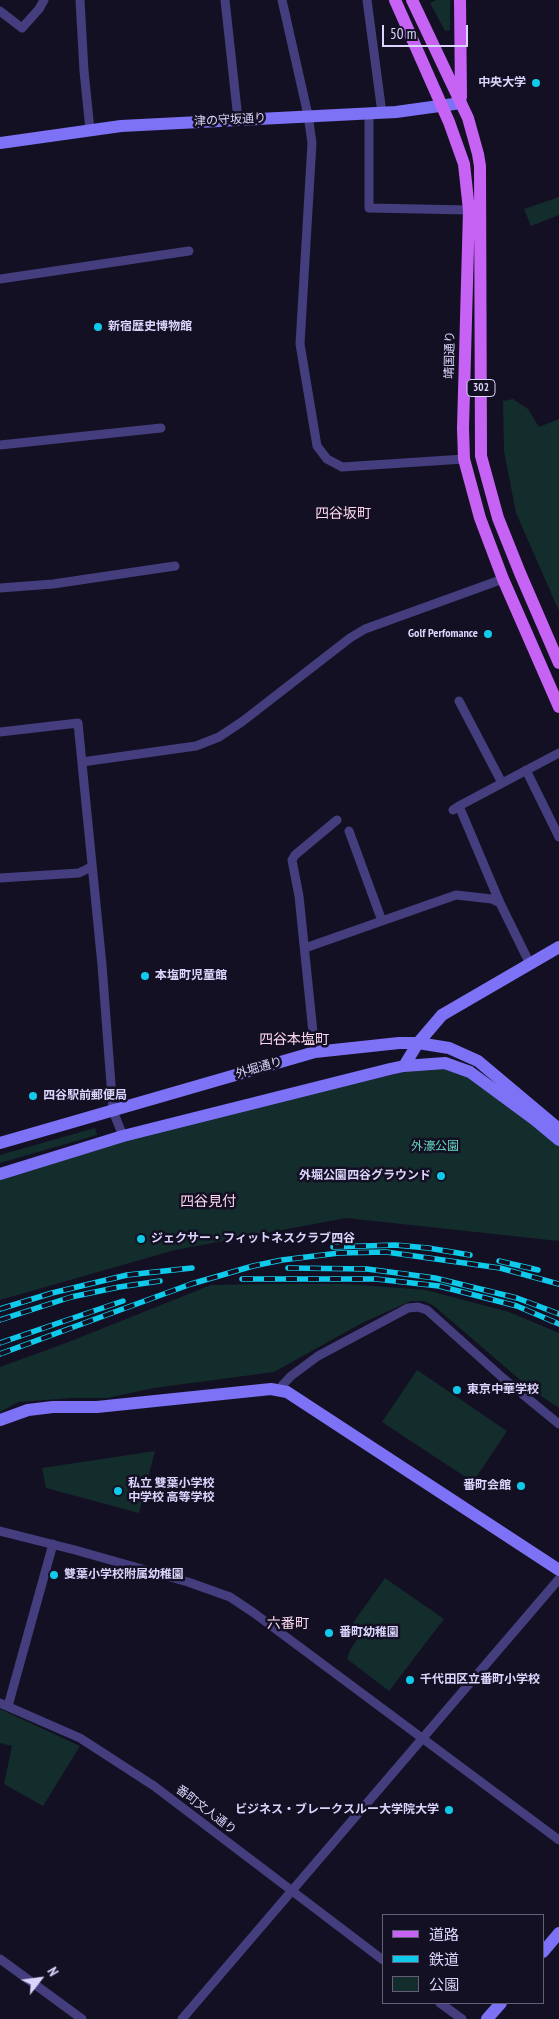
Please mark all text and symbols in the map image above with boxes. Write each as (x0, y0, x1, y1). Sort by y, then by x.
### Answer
scale bar (384, 15, 470, 47)
text: 50 m (390, 24, 416, 43)
place label: 中央大学 (478, 76, 526, 90)
marker: 中央大学 (530, 77, 542, 89)
street label: 津の守坂通り (194, 111, 266, 129)
place label: 新宿歴史博物館 (108, 320, 192, 334)
marker: 新宿歴史博物館 (92, 321, 104, 333)
street label: 靖国通り (442, 331, 458, 379)
road number: 302 (467, 379, 495, 396)
district label: 四谷坂町 (315, 506, 371, 522)
place label: Golf Perfomance (408, 627, 478, 641)
marker: Golf Perfomance (482, 628, 494, 640)
place label: 本塩町児童館 (155, 969, 227, 983)
marker: 本塩町児童館 (139, 970, 151, 982)
district label: 四谷本塩町 (259, 1032, 329, 1048)
street label: 外堀通り (234, 1054, 284, 1082)
place label: 四谷駅前郵便局 (43, 1089, 127, 1103)
marker: 四谷駅前郵便局 (27, 1090, 39, 1102)
park label: 外濠公園 (411, 1140, 459, 1154)
place label: 外堀公園四谷グラウンド (299, 1169, 431, 1183)
marker: 外堀公園四谷グラウンド (435, 1170, 447, 1182)
district label: 四谷見付 (180, 1194, 236, 1210)
place label: ジェクサー・フィットネスクラブ四谷 (151, 1232, 355, 1246)
marker: ジェクサー・フィットネスクラブ四谷 (135, 1233, 147, 1245)
place label: 東京中華学校 (467, 1383, 539, 1397)
marker: 東京中華学校 (451, 1384, 463, 1396)
place label: 私立 雙葉小学校 中学校 高等学校 (128, 1477, 214, 1505)
place label: 番町会館 (463, 1479, 511, 1493)
marker: 番町会館 (515, 1480, 527, 1492)
marker: 私立 雙葉小学校 中学校 高等学校 (112, 1485, 124, 1497)
place label: 雙葉小学校附属幼稚園 (64, 1568, 184, 1582)
marker: 雙葉小学校附属幼稚園 (48, 1569, 60, 1581)
district label: 六番町 (267, 1616, 309, 1632)
place label: 番町幼稚園 (339, 1626, 399, 1640)
marker: 番町幼稚園 (323, 1627, 335, 1639)
place label: 千代田区立番町小学校 (420, 1673, 540, 1687)
marker: 千代田区立番町小学校 (404, 1674, 416, 1686)
street label: 番町文人通り (173, 1783, 239, 1837)
place label: ビジネス・ブレークスルー大学院大学 (235, 1803, 439, 1817)
marker: ビジネス・ブレークスルー大学院大学 (443, 1804, 455, 1816)
legend (382, 1914, 544, 2004)
text: 道路 (429, 1925, 459, 1944)
text: 鉄道 (429, 1950, 459, 1969)
north arrow (15, 1954, 65, 2004)
text: N (43, 1964, 63, 1979)
text: 公園 (429, 1975, 459, 1994)

